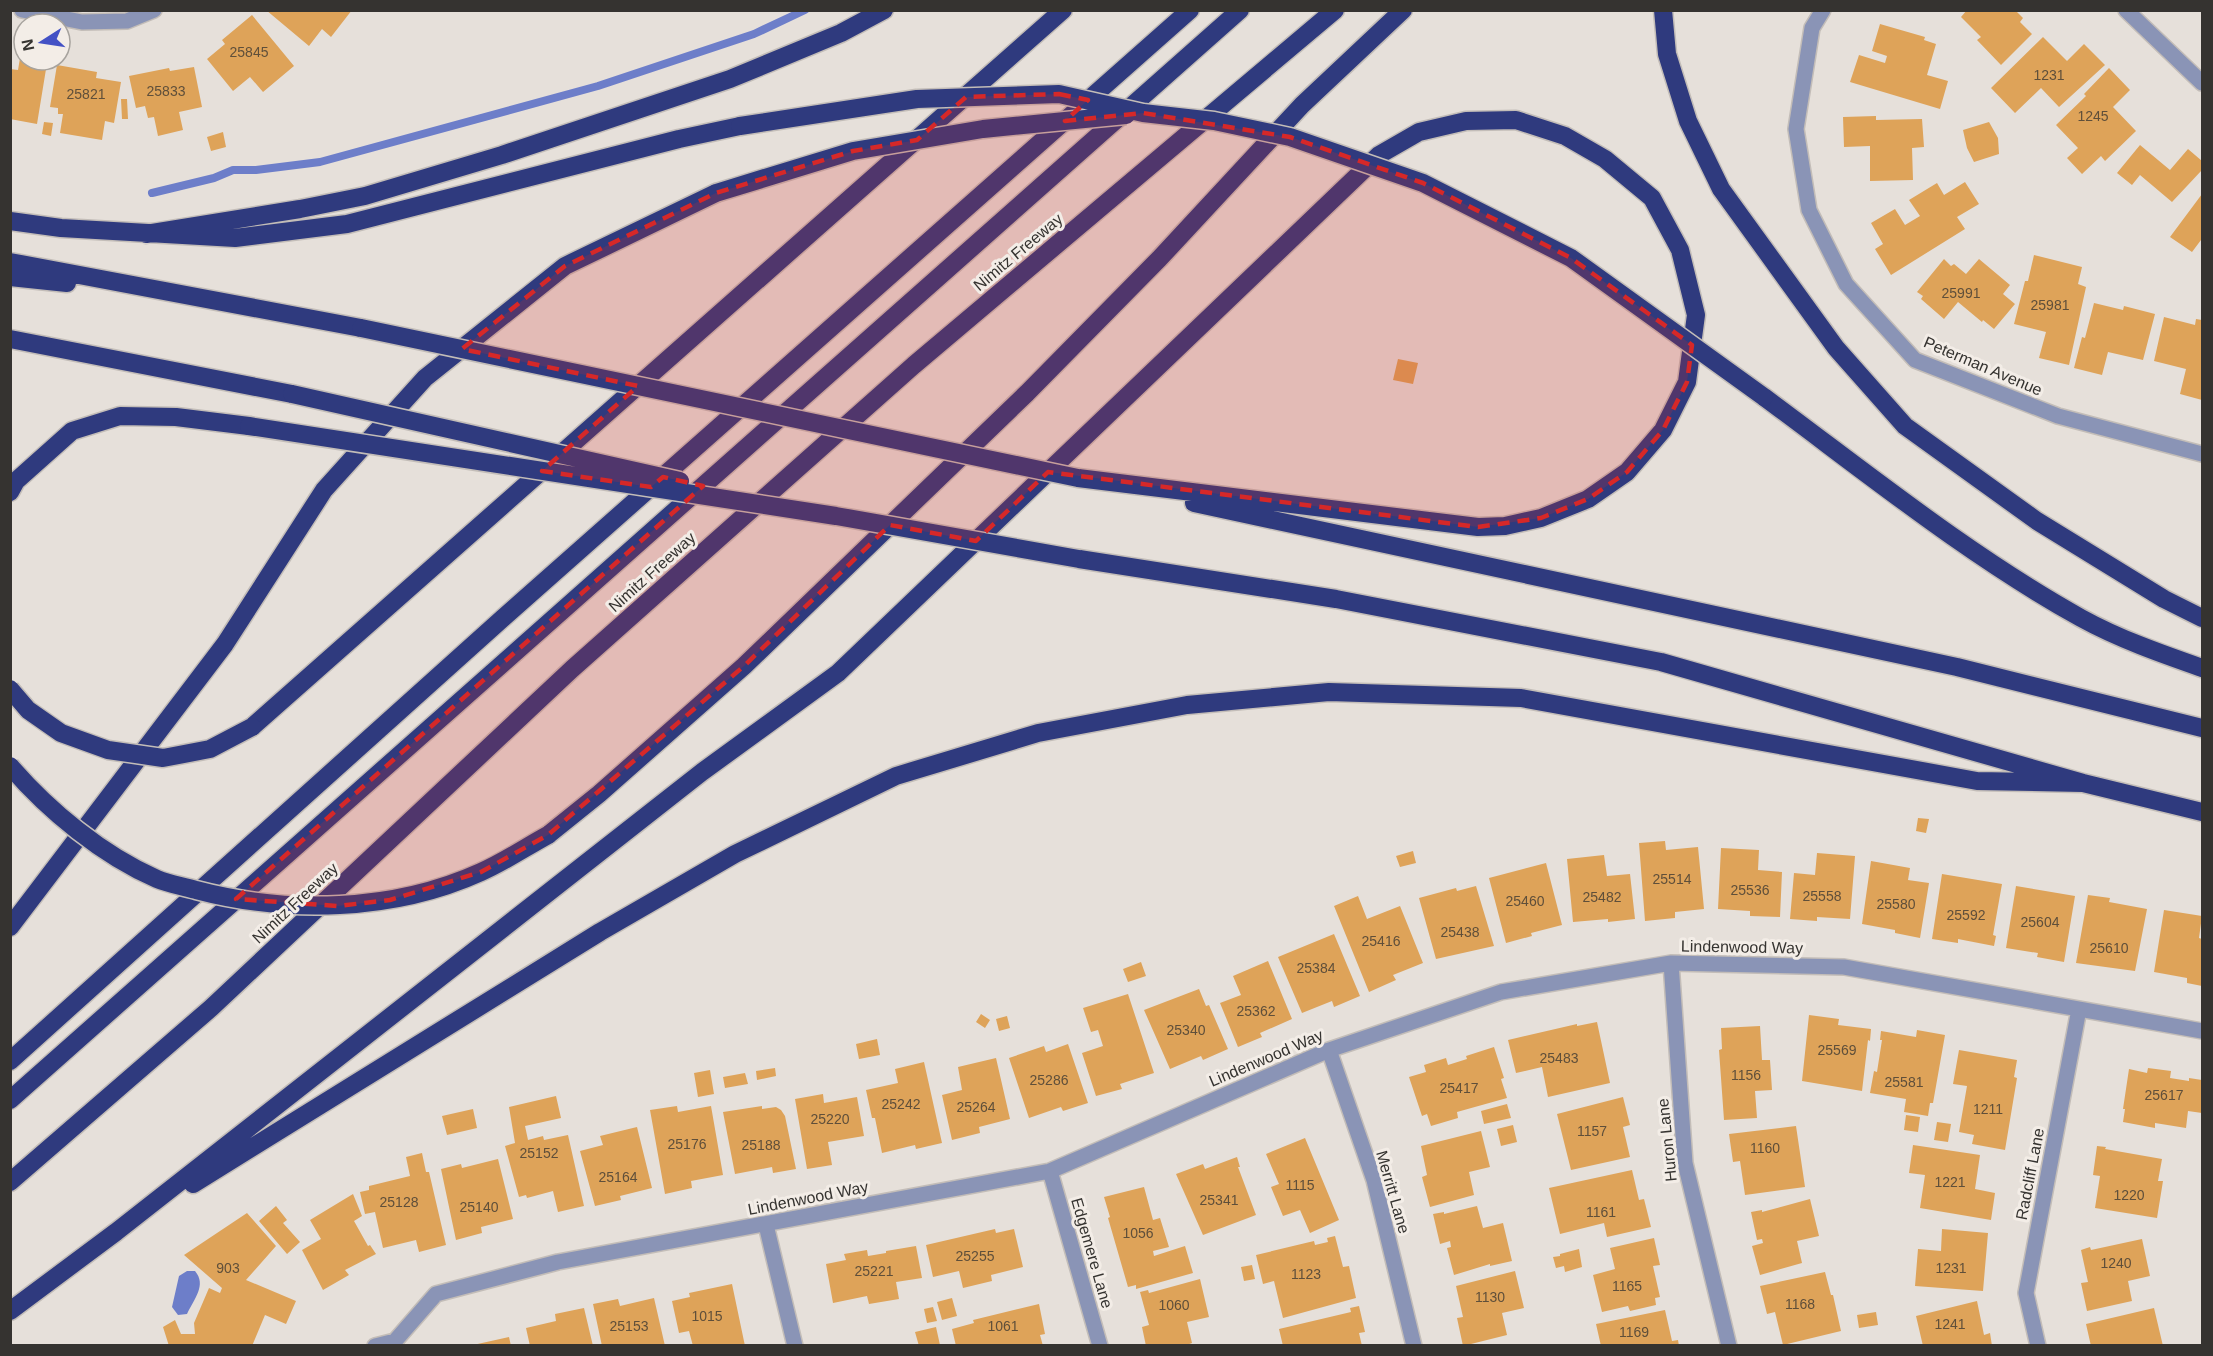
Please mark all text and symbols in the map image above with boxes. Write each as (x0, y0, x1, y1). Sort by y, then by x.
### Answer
north arrow (12, 12, 72, 72)
text: N (18, 38, 37, 52)
house number: 25845 (230, 44, 269, 60)
house number: 1231 (2033, 67, 2065, 83)
house number: 25833 (147, 83, 186, 99)
house number: 25821 (67, 86, 106, 102)
house number: 1245 (2077, 108, 2109, 124)
street label: Nimitz Freeway (970, 210, 1066, 294)
house number: 25991 (1942, 285, 1981, 301)
house number: 25981 (2031, 297, 2070, 313)
street label: Peterman Avenue (1921, 333, 2045, 399)
street label: Nimitz Freeway (605, 529, 699, 615)
street label: Nimitz Freeway (249, 859, 341, 947)
house number: 25514 (1653, 871, 1692, 887)
house number: 25536 (1731, 882, 1770, 898)
house number: 25558 (1803, 888, 1842, 904)
house number: 25482 (1583, 889, 1622, 905)
house number: 25460 (1506, 893, 1545, 909)
house number: 25580 (1877, 896, 1916, 912)
house number: 25592 (1947, 907, 1986, 923)
house number: 25604 (2021, 914, 2060, 930)
house number: 25438 (1441, 924, 1480, 940)
house number: 25416 (1362, 933, 1401, 949)
street label: Lindenwood Way (1681, 937, 1803, 957)
house number: 25610 (2090, 940, 2129, 956)
house number: 25384 (1297, 960, 1336, 976)
house number: 25362 (1237, 1003, 1276, 1019)
house number: 25340 (1167, 1022, 1206, 1038)
street label: Lindenwood Way (1206, 1026, 1326, 1090)
house number: 25569 (1818, 1042, 1857, 1058)
house number: 25483 (1540, 1050, 1579, 1066)
house number: 1156 (1731, 1067, 1761, 1083)
house number: 25286 (1030, 1072, 1069, 1088)
house number: 25581 (1885, 1074, 1924, 1090)
house number: 25417 (1440, 1080, 1479, 1096)
house number: 25617 (2145, 1087, 2184, 1103)
house number: 25242 (882, 1096, 921, 1112)
street label: Huron Lane (1654, 1097, 1680, 1182)
house number: 25264 (957, 1099, 996, 1115)
house number: 1211 (1973, 1101, 2003, 1117)
house number: 25220 (811, 1111, 850, 1127)
house number: 1157 (1577, 1123, 1607, 1139)
street label: Radcliff Lane (2013, 1127, 2047, 1221)
house number: 25176 (668, 1136, 707, 1152)
house number: 25188 (742, 1137, 781, 1153)
house number: 1160 (1750, 1140, 1780, 1156)
house number: 25152 (520, 1145, 559, 1161)
street label: Merritt Lane (1373, 1149, 1413, 1235)
house number: 25164 (599, 1169, 638, 1185)
house number: 1221 (1934, 1174, 1966, 1190)
house number: 1115 (1285, 1177, 1315, 1193)
street label: Lindenwood Way (746, 1178, 870, 1218)
house number: 1220 (2113, 1187, 2145, 1203)
house number: 25341 (1200, 1192, 1239, 1208)
house number: 25128 (380, 1194, 419, 1210)
street label: Edgemere Lane (1068, 1196, 1116, 1310)
house number: 25140 (460, 1199, 499, 1215)
house number: 1161 (1586, 1204, 1616, 1220)
house number: 1056 (1122, 1225, 1154, 1241)
house number: 25255 (956, 1248, 995, 1264)
house number: 1240 (2100, 1255, 2132, 1271)
house number: 903 (216, 1260, 240, 1276)
house number: 1231 (1935, 1260, 1967, 1276)
house number: 25221 (855, 1263, 894, 1279)
house number: 1123 (1291, 1266, 1321, 1282)
house number: 1165 (1612, 1278, 1642, 1294)
house number: 1130 (1475, 1289, 1505, 1305)
house number: 1168 (1785, 1296, 1815, 1312)
house number: 1060 (1158, 1297, 1190, 1313)
house number: 1015 (691, 1308, 723, 1324)
house number: 1241 (1934, 1316, 1966, 1332)
house number: 25153 (610, 1318, 649, 1334)
house number: 1061 (987, 1318, 1019, 1334)
house number: 1169 (1619, 1324, 1649, 1340)

